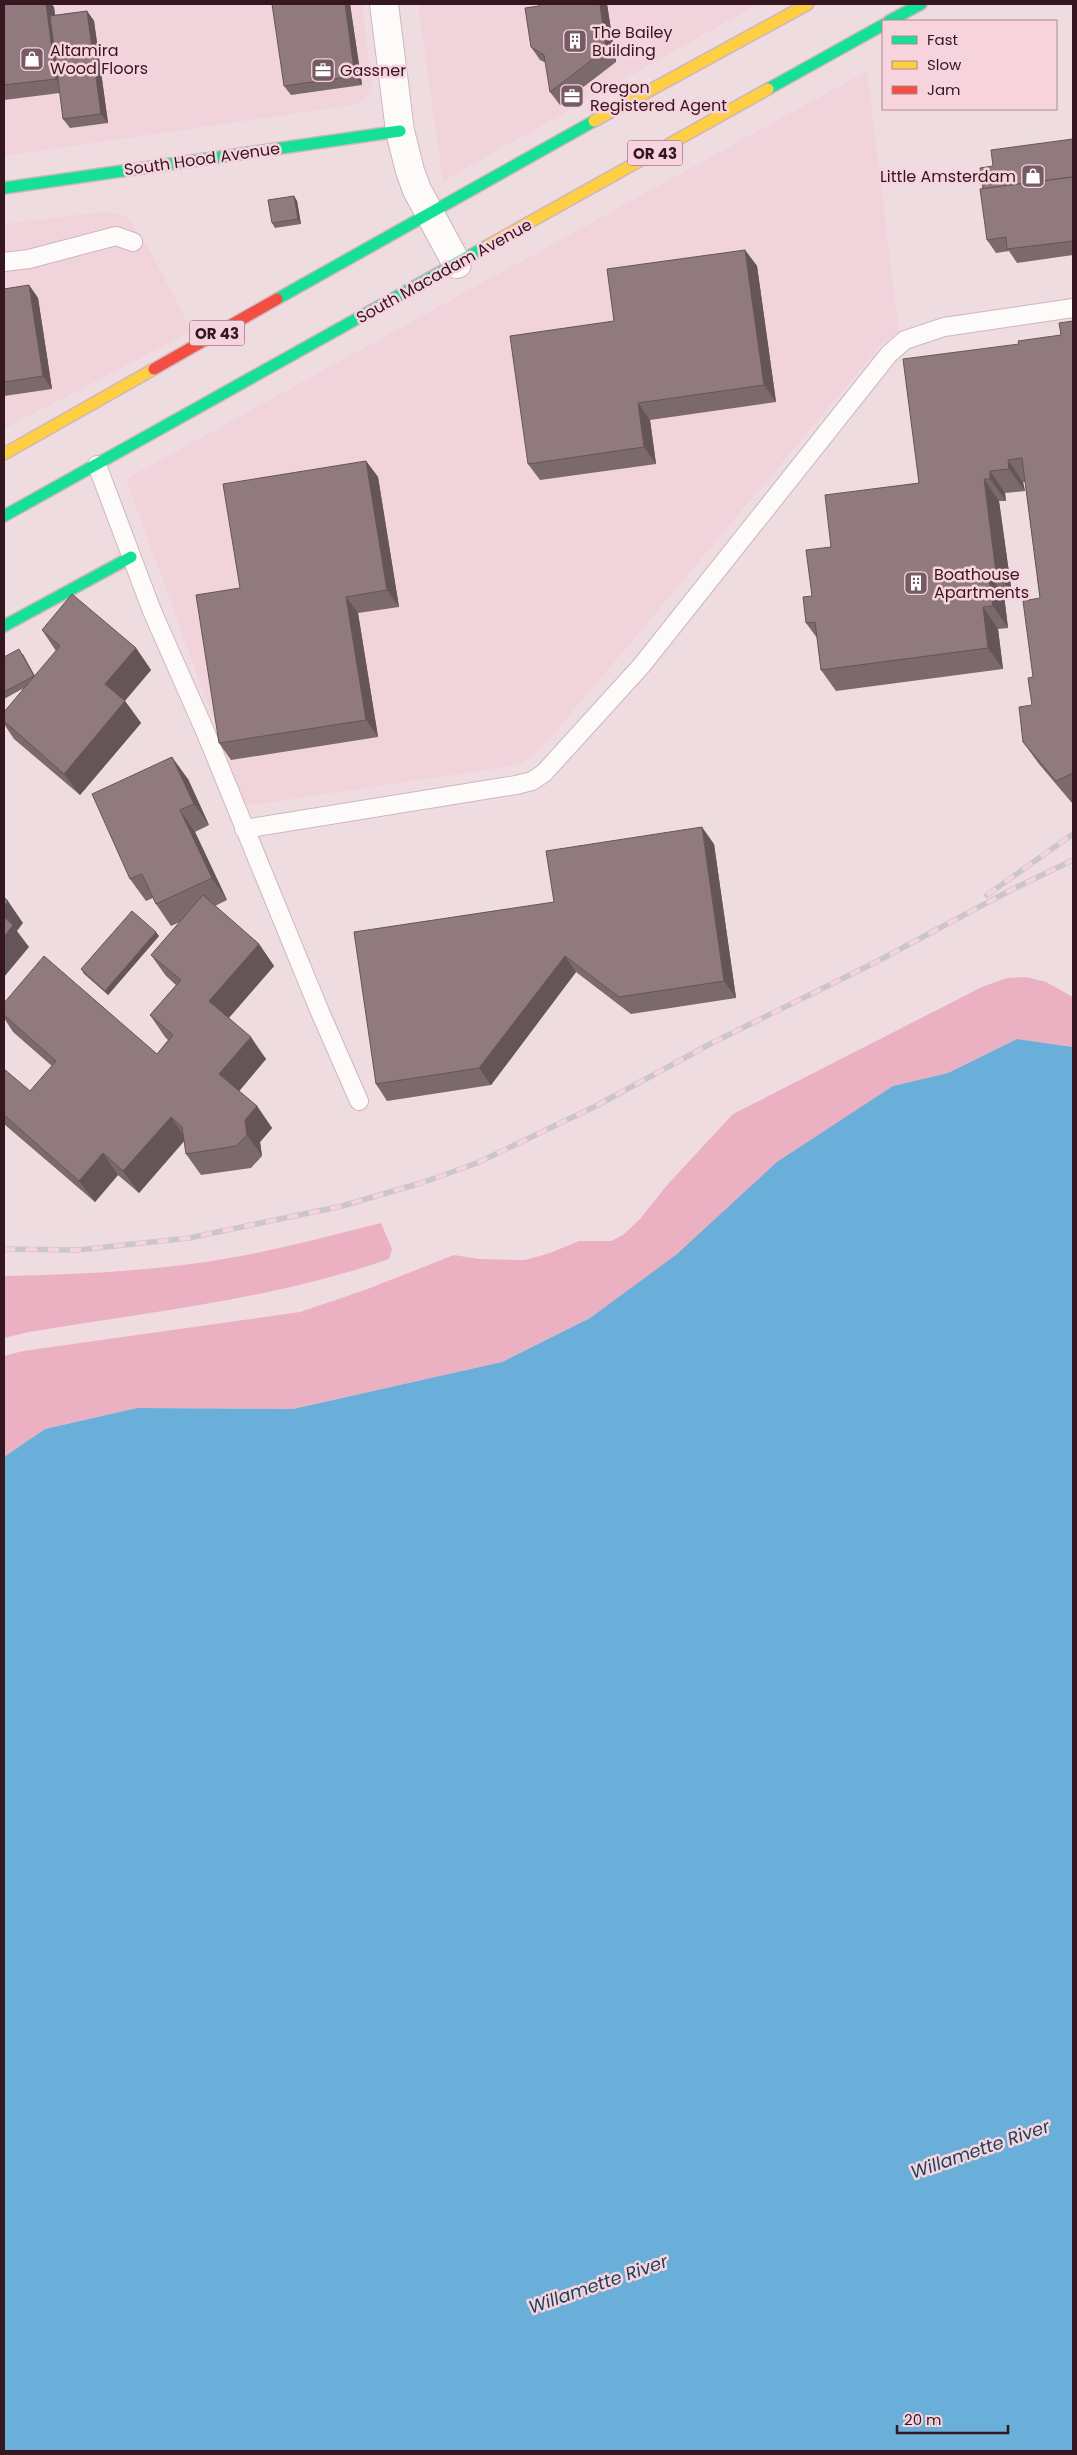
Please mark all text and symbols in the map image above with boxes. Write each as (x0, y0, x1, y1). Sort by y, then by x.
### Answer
legend (882, 20, 1057, 110)
place label: The Bailey Building (592, 21, 673, 62)
building icon: The Bailey Building (562, 28, 588, 54)
text: Fast (927, 29, 958, 50)
place label: Altamira Wood Floors (50, 39, 148, 80)
shop icon: Altamira Wood Floors (19, 46, 45, 72)
text: Slow (927, 54, 962, 75)
office icon: Gassner (310, 57, 336, 83)
place label: Gassner (340, 59, 406, 82)
place label: Oregon Registered Agent (590, 76, 727, 117)
text: Jam (927, 79, 961, 100)
office icon: Oregon Registered Agent (559, 83, 585, 109)
street label: South Hood Avenue (123, 137, 281, 181)
road number: OR 43 (628, 140, 682, 166)
shop icon: Little Amsterdam (1020, 163, 1046, 189)
place label: Little Amsterdam (880, 165, 1016, 188)
street label: South Macadam Avenue (352, 213, 536, 329)
road number: OR 43 (190, 320, 244, 346)
place label: Boathouse Apartments (934, 563, 1029, 604)
building icon: Boathouse Apartments (903, 570, 929, 596)
water label: Willamette River (907, 2113, 1054, 2185)
water label: Willamette River (525, 2248, 672, 2320)
scale bar (897, 2402, 1008, 2434)
text: 20 m (904, 2409, 942, 2430)

